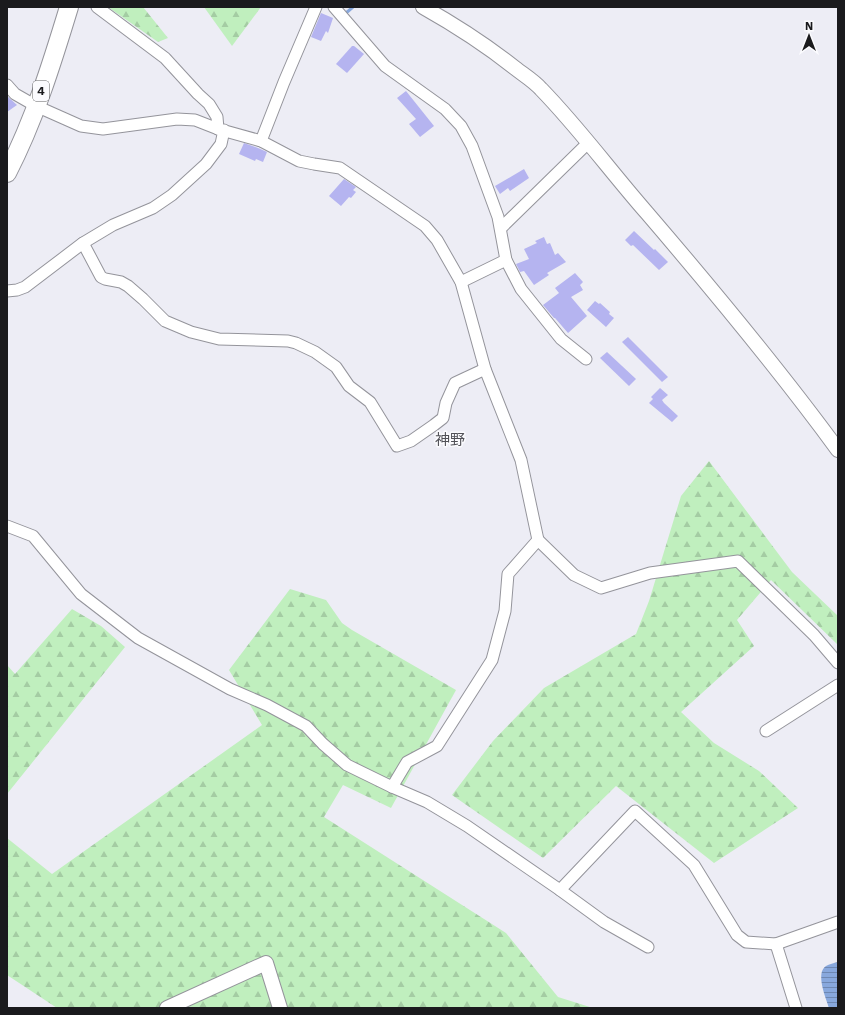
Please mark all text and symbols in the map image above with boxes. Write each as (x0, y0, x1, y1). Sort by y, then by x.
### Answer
north arrow (789, 16, 829, 56)
text: N (805, 20, 813, 33)
road number: 4 (33, 81, 49, 101)
district label: 神野 (435, 431, 465, 449)

